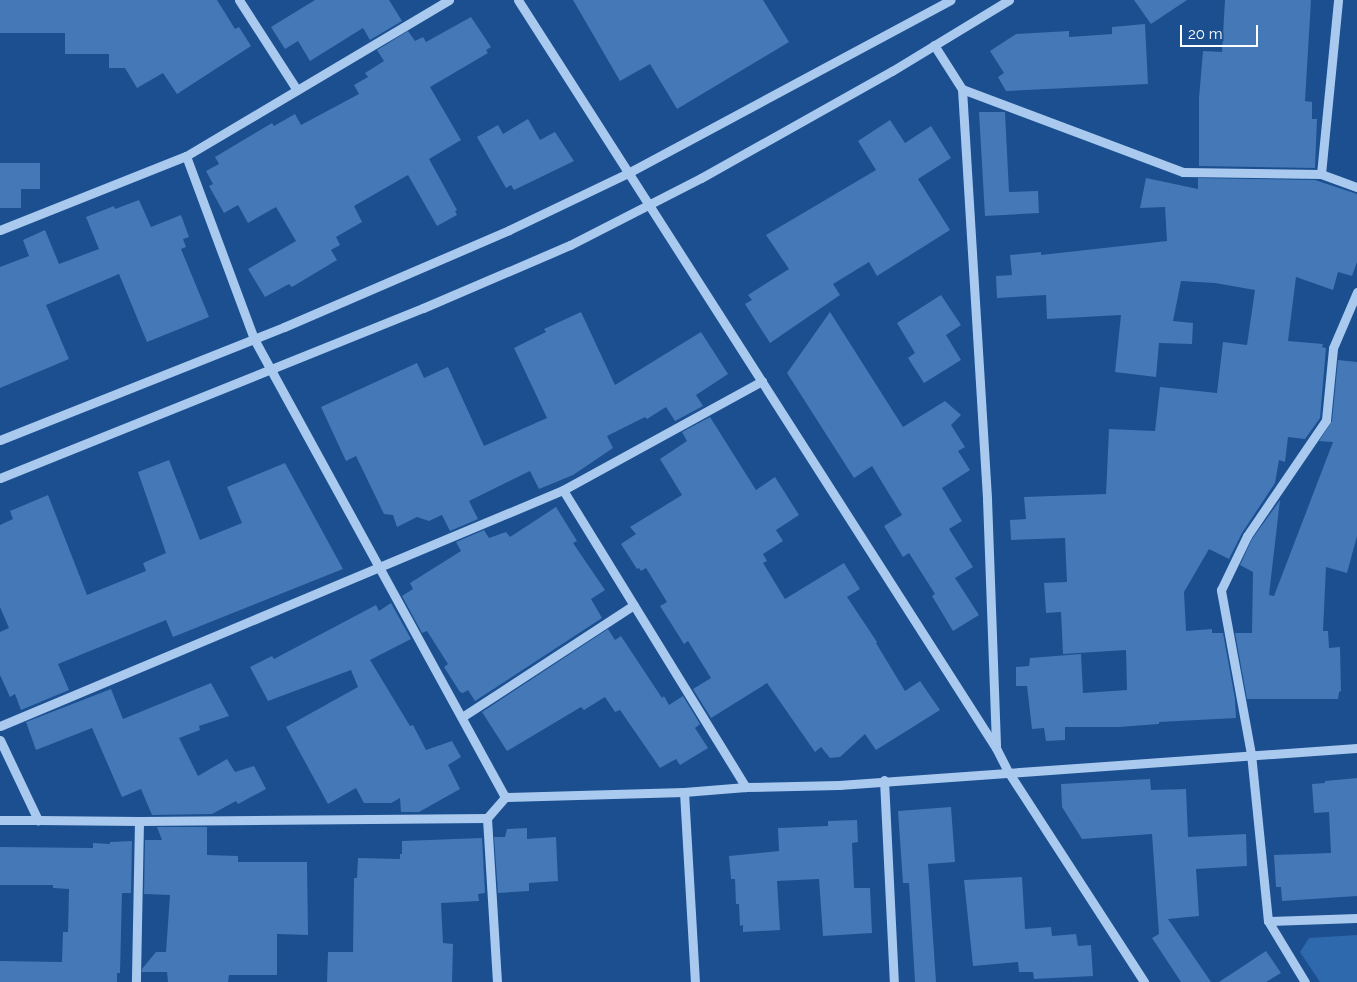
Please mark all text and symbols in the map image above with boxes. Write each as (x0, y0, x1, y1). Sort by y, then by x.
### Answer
scale bar (1182, 15, 1260, 47)
text: 20 m (1188, 25, 1223, 43)

